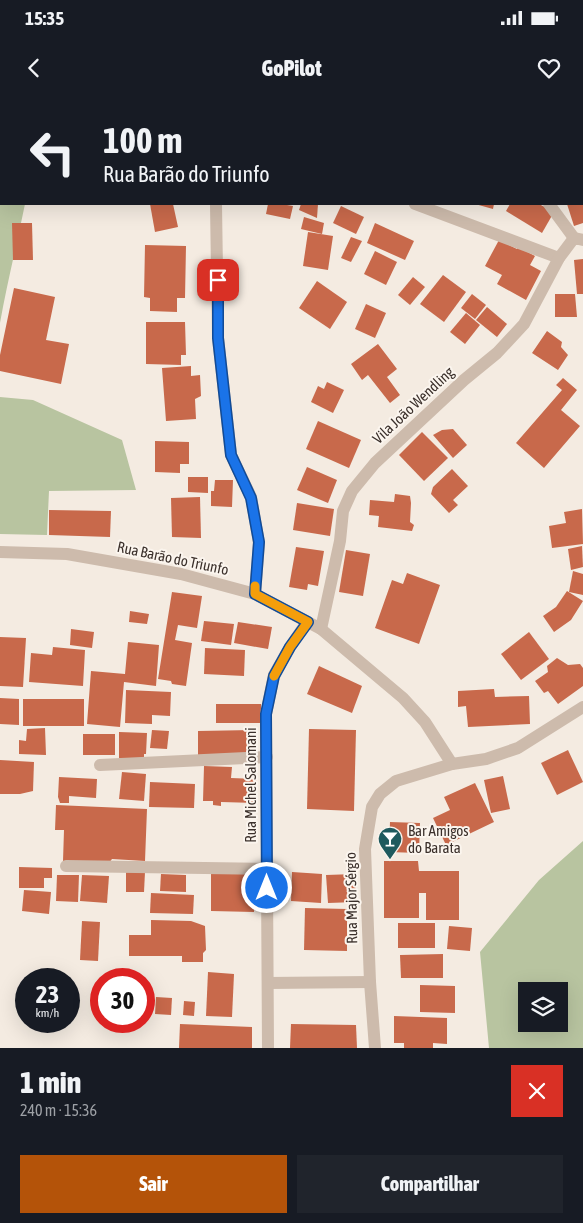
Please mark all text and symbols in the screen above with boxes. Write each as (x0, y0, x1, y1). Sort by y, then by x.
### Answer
text: 15:35 (25, 7, 64, 29)
icon: back (20, 54, 48, 82)
icon: heart (535, 54, 563, 82)
text: GoPilot (261, 55, 322, 81)
icon: left (20, 120, 85, 185)
text: 100 m (103, 120, 182, 160)
text: Rua Barão do Triunfo (103, 161, 270, 187)
pin (197, 259, 239, 301)
icon: arrive (204, 266, 232, 294)
street label: Vila João Wendling (369, 363, 457, 447)
street label: Rua Barão do Triunfo (116, 538, 230, 578)
street label: Rua Michel Salomani (242, 727, 259, 843)
place label: Bar Amigos do Barata (408, 822, 469, 856)
bar icon: Bar Amigos do Barata (377, 826, 403, 860)
street label: Rua Major Sérgio (342, 852, 360, 944)
position arrow (240, 861, 292, 913)
speed limit sign: 30 (90, 968, 155, 1033)
text: 23 (36, 980, 59, 1008)
map controls (518, 982, 568, 1032)
button: layers (518, 982, 568, 1032)
text: km/h (36, 1006, 59, 1020)
text: 1 min (20, 1065, 81, 1099)
button: close (511, 1065, 563, 1117)
text: 240 m · 15:36 (20, 1101, 97, 1119)
button: Sair (20, 1155, 287, 1213)
button: Compartilhar (297, 1155, 563, 1213)

